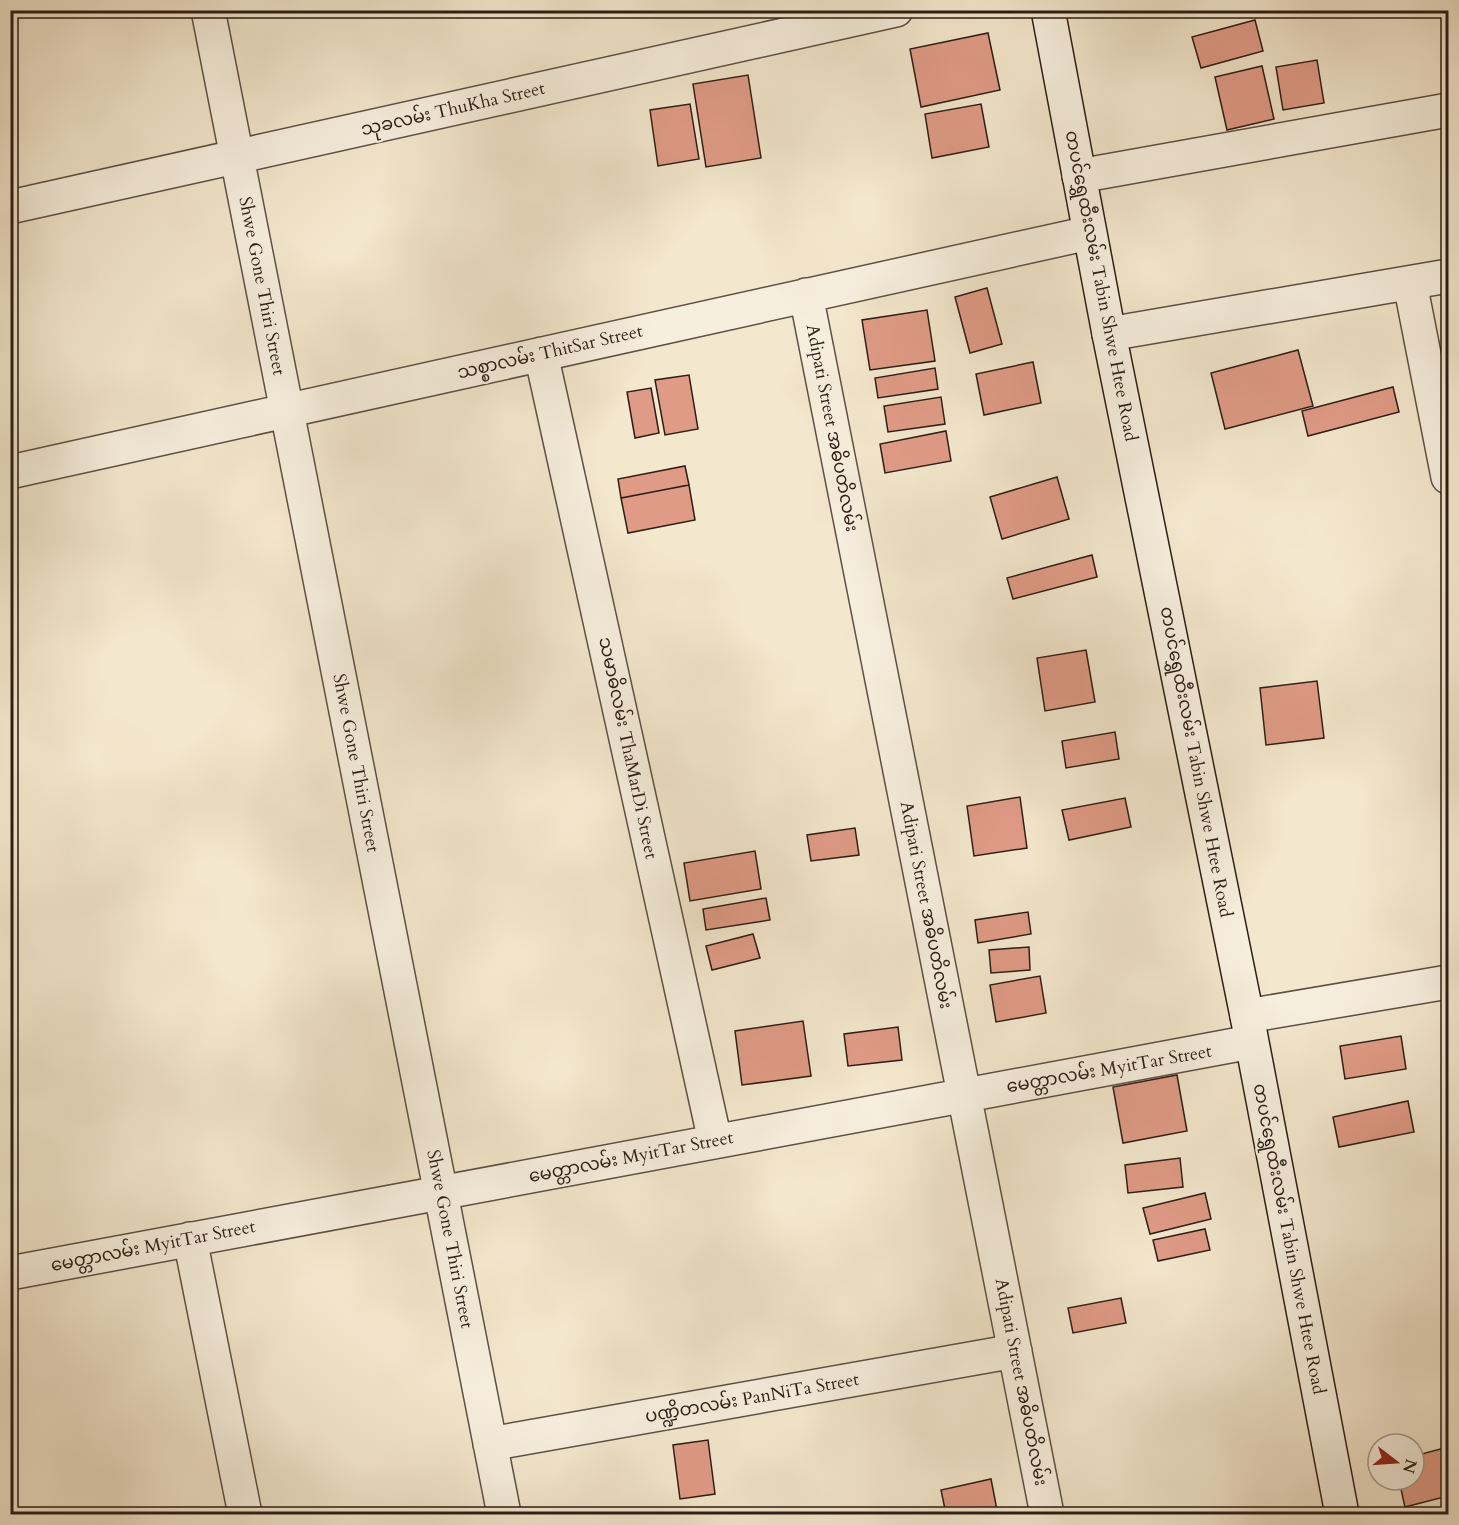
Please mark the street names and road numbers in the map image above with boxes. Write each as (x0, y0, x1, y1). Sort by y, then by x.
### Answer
street label: သုခလမ်း ThuKha Street (358, 75, 548, 144)
street label: တပင်ရွှေထီးလမ်း Tabin Shwe Htee Road (1057, 128, 1145, 444)
street label: Shwe Gone Thiri Street (232, 195, 292, 378)
street label: သစ္စာလမ်း ThitSar Street (455, 317, 646, 388)
street label: Adipati Street အဓိပတိလမ်း (800, 322, 866, 534)
street label: တပင်ရွှေထီးလမ်း Tabin Shwe Htee Road (1152, 604, 1240, 920)
street label: သမာဓိလမ်း ThaMarDi Street (592, 634, 666, 862)
street label: Shwe Gone Thiri Street (326, 672, 386, 855)
street label: Adipati Street အဓိပတိလမ်း (894, 799, 960, 1011)
street label: မေတ္တာလမ်း MyitTar Street (1004, 1038, 1214, 1101)
street label: တပင်ရွှေထီးလမ်း Tabin Shwe Htee Road (1245, 1081, 1333, 1397)
street label: မေတ္တာလမ်း MyitTar Street (526, 1124, 736, 1191)
street label: Shwe Gone Thiri Street (420, 1148, 480, 1331)
street label: မေတ္တာလမ်း MyitTar Street (48, 1213, 258, 1280)
street label: Adipati Street အဓိပတိလမ်း (989, 1276, 1055, 1488)
street label: ပဏ္ဍိတလမ်း PanNiTa Street (643, 1365, 862, 1432)

